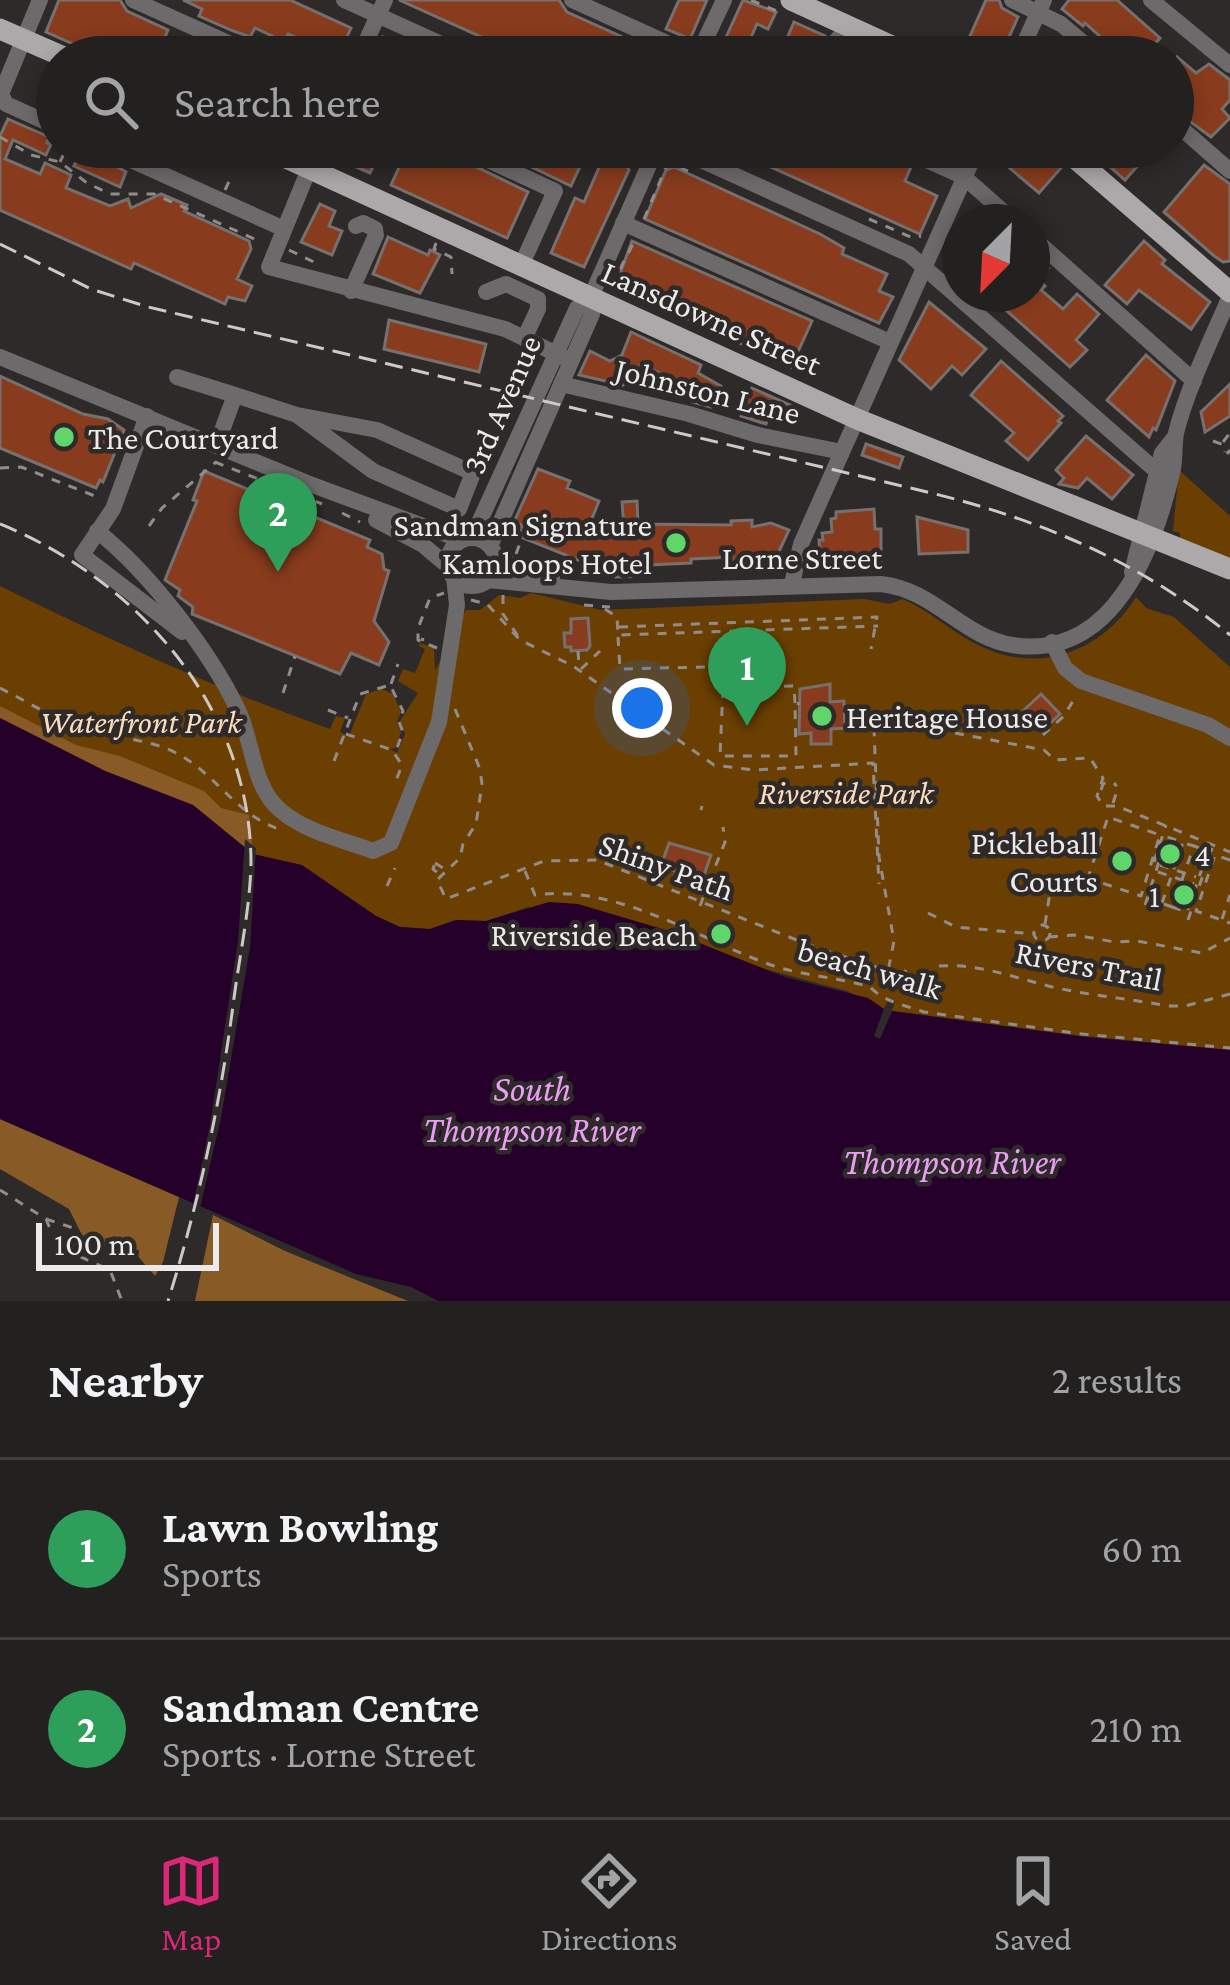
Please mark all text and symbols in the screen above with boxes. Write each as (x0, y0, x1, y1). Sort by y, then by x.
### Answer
search box (36, 36, 1194, 168)
icon: search (78, 69, 144, 135)
text: Search here (174, 77, 381, 127)
north arrow (942, 204, 1050, 312)
street label: Lansdowne Street (596, 253, 828, 383)
street label: 3rd Avenue (455, 329, 548, 479)
street label: Johnston Lane (609, 349, 804, 431)
place label: The Courtyard (88, 419, 279, 456)
marker: The Courtyard (51, 424, 77, 450)
pin: 2 (239, 473, 317, 572)
place label: Sandman Signature Kamloops Hotel (394, 506, 652, 581)
marker: Sandman Signature Kamloops Hotel (663, 530, 689, 556)
street label: Lorne Street (722, 539, 883, 576)
pin: 1 (708, 627, 786, 726)
your location (612, 678, 672, 738)
place label: Heritage House (846, 698, 1048, 735)
park label: Waterfront Park (40, 703, 243, 740)
marker: Heritage House (809, 703, 835, 729)
park label: Riverside Park (759, 774, 935, 811)
place label: Pickleball Courts (971, 824, 1098, 899)
street label: Shiny Path (594, 825, 739, 908)
place label: 4 (1194, 836, 1211, 873)
marker: 4 (1157, 841, 1183, 867)
marker: Pickleball Courts (1109, 848, 1135, 874)
place label: 1 (1149, 877, 1160, 914)
marker: 1 (1171, 882, 1197, 908)
place label: Riverside Beach (490, 916, 697, 953)
marker: Riverside Beach (708, 921, 734, 947)
street label: beach walk (794, 930, 946, 1007)
street label: Rivers Trail (1012, 933, 1165, 998)
water label: South Thompson River (423, 1069, 642, 1150)
water label: Thompson River (843, 1142, 1062, 1182)
scale bar (36, 1217, 219, 1270)
text: 100 m (54, 1225, 135, 1262)
text: Nearby (48, 1351, 203, 1408)
text: 2 results (1052, 1358, 1182, 1401)
text: Lawn Bowling (162, 1502, 439, 1552)
text: 1 (80, 1527, 94, 1570)
text: 60 m (1101, 1527, 1182, 1570)
text: Sports (162, 1552, 262, 1595)
text: Sandman Centre (162, 1682, 479, 1732)
text: 2 (77, 1707, 97, 1750)
text: 210 m (1090, 1707, 1182, 1750)
text: Sports · Lorne Street (162, 1732, 475, 1775)
tab: Map (158, 1848, 224, 1957)
tab: Directions (541, 1848, 678, 1957)
tab: Saved (994, 1848, 1072, 1957)

